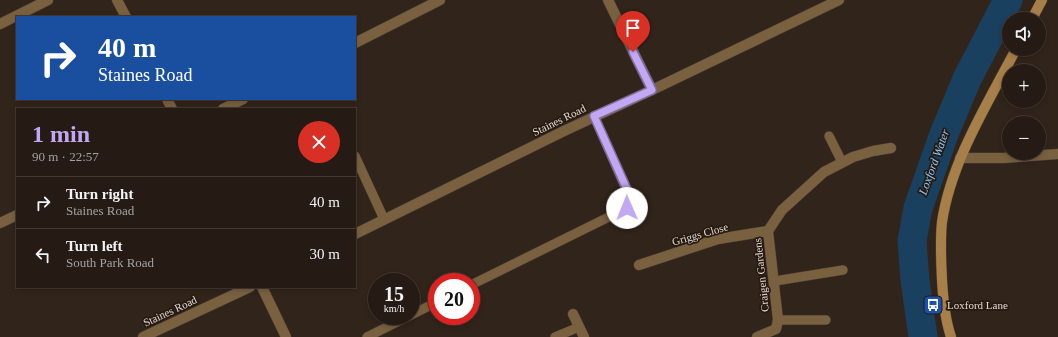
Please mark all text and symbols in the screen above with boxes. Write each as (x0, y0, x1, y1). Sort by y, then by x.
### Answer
pin (616, 11, 650, 52)
map controls (1002, 12, 1046, 160)
button: sound (1002, 12, 1046, 56)
icon: arrive (622, 17, 644, 39)
icon: right (32, 32, 84, 84)
text: 40 m (98, 32, 156, 63)
button: + (1002, 64, 1046, 108)
text: Staines Road (98, 65, 193, 85)
street label: Staines Road (530, 102, 588, 138)
button: − (1002, 116, 1046, 160)
text: 1 min (32, 121, 90, 147)
button: close (298, 121, 340, 163)
water label: Loxford Water (915, 127, 952, 198)
text: 90 m · 22:57 (32, 149, 99, 164)
text: Turn right (66, 186, 133, 202)
position arrow (606, 187, 648, 229)
icon: right (32, 192, 54, 214)
text: 40 m (310, 194, 340, 210)
text: Staines Road (66, 203, 134, 218)
street label: Griggs Close (671, 220, 730, 248)
street label: Craigen Gardens (751, 237, 771, 313)
text: Turn left (66, 238, 123, 254)
icon: left (32, 244, 54, 266)
text: 30 m (310, 246, 340, 262)
text: South Park Road (66, 255, 154, 270)
speed limit sign: 20 (428, 273, 480, 325)
text: 15 (384, 283, 404, 305)
street label: Staines Road (141, 293, 199, 329)
bus stop icon: Loxford Lane (922, 294, 944, 316)
place label: Loxford Lane (947, 299, 1008, 311)
text: km/h (384, 303, 404, 314)

